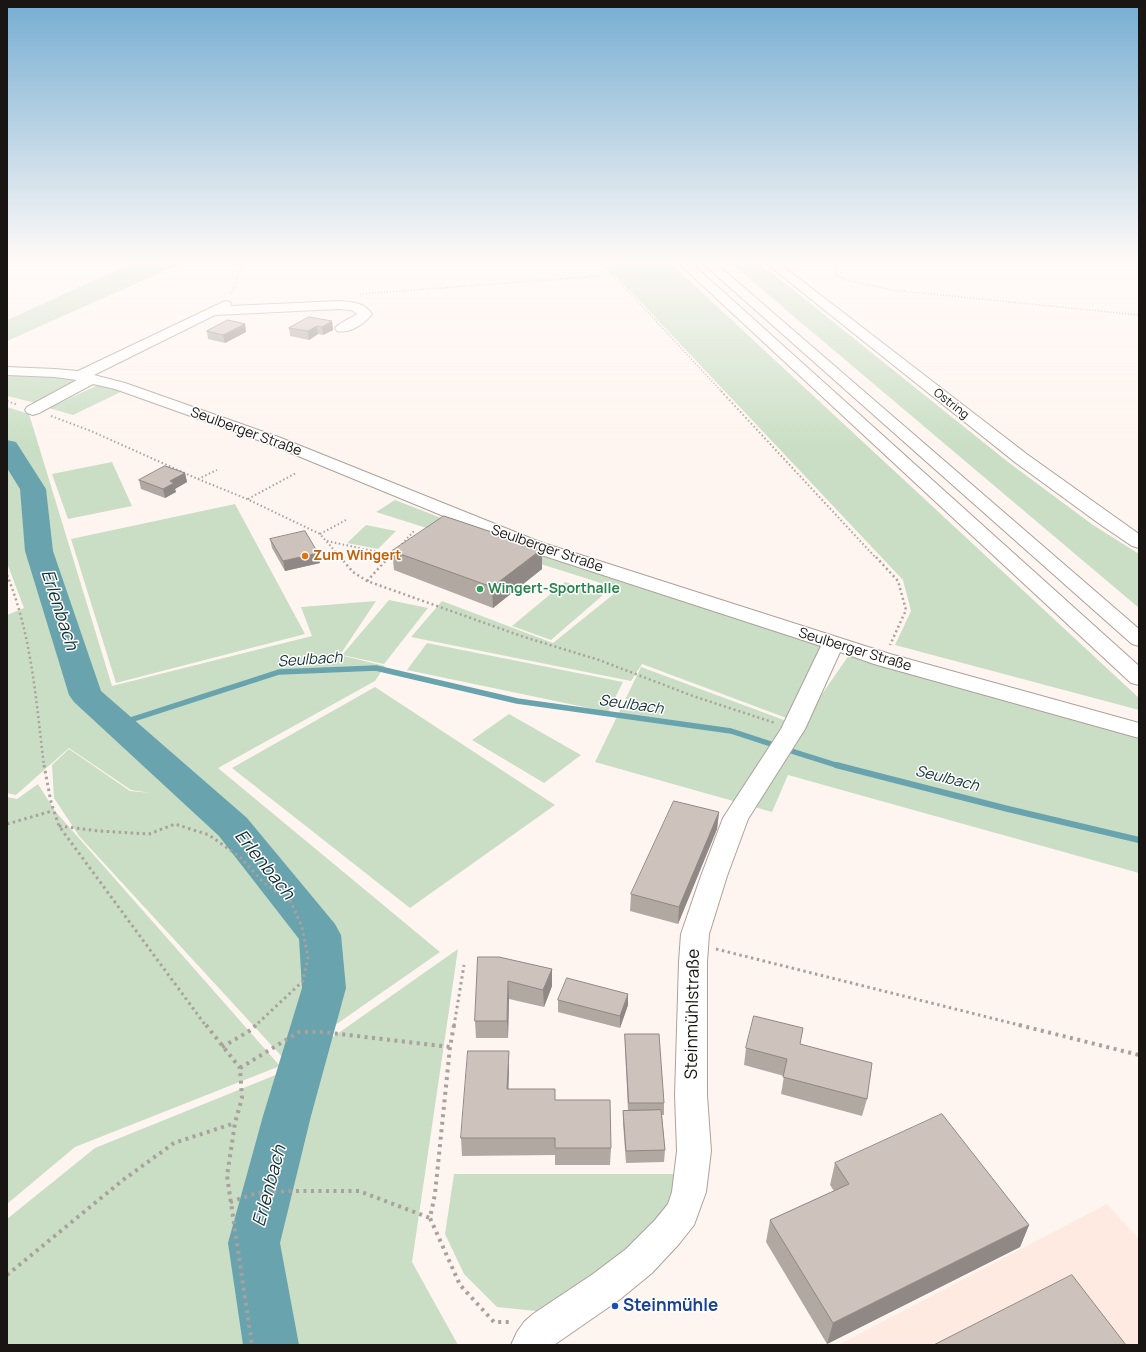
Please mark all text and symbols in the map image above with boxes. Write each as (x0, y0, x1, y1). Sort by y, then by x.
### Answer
street label: Ostring (930, 386, 972, 422)
street label: Seulberger Straße (188, 404, 304, 460)
street label: Seulberger Straße (489, 522, 605, 576)
place label: Zum Wingert (313, 548, 401, 564)
marker: Zum Wingert (300, 551, 310, 561)
water label: Erlenbach (36, 567, 82, 653)
place label: Wingert-Sporthalle (488, 581, 620, 597)
marker: Wingert-Sporthalle (475, 584, 485, 594)
street label: Seulberger Straße (796, 625, 914, 675)
water label: Seulbach (277, 649, 343, 671)
water label: Seulbach (598, 692, 664, 718)
water label: Seulbach (913, 762, 981, 796)
water label: Erlenbach (229, 826, 299, 904)
street label: Steinmühlstraße (682, 949, 704, 1079)
water label: Erlenbach (249, 1143, 291, 1229)
place label: Steinmühle (623, 1296, 718, 1316)
marker: Steinmühle (610, 1301, 620, 1311)

